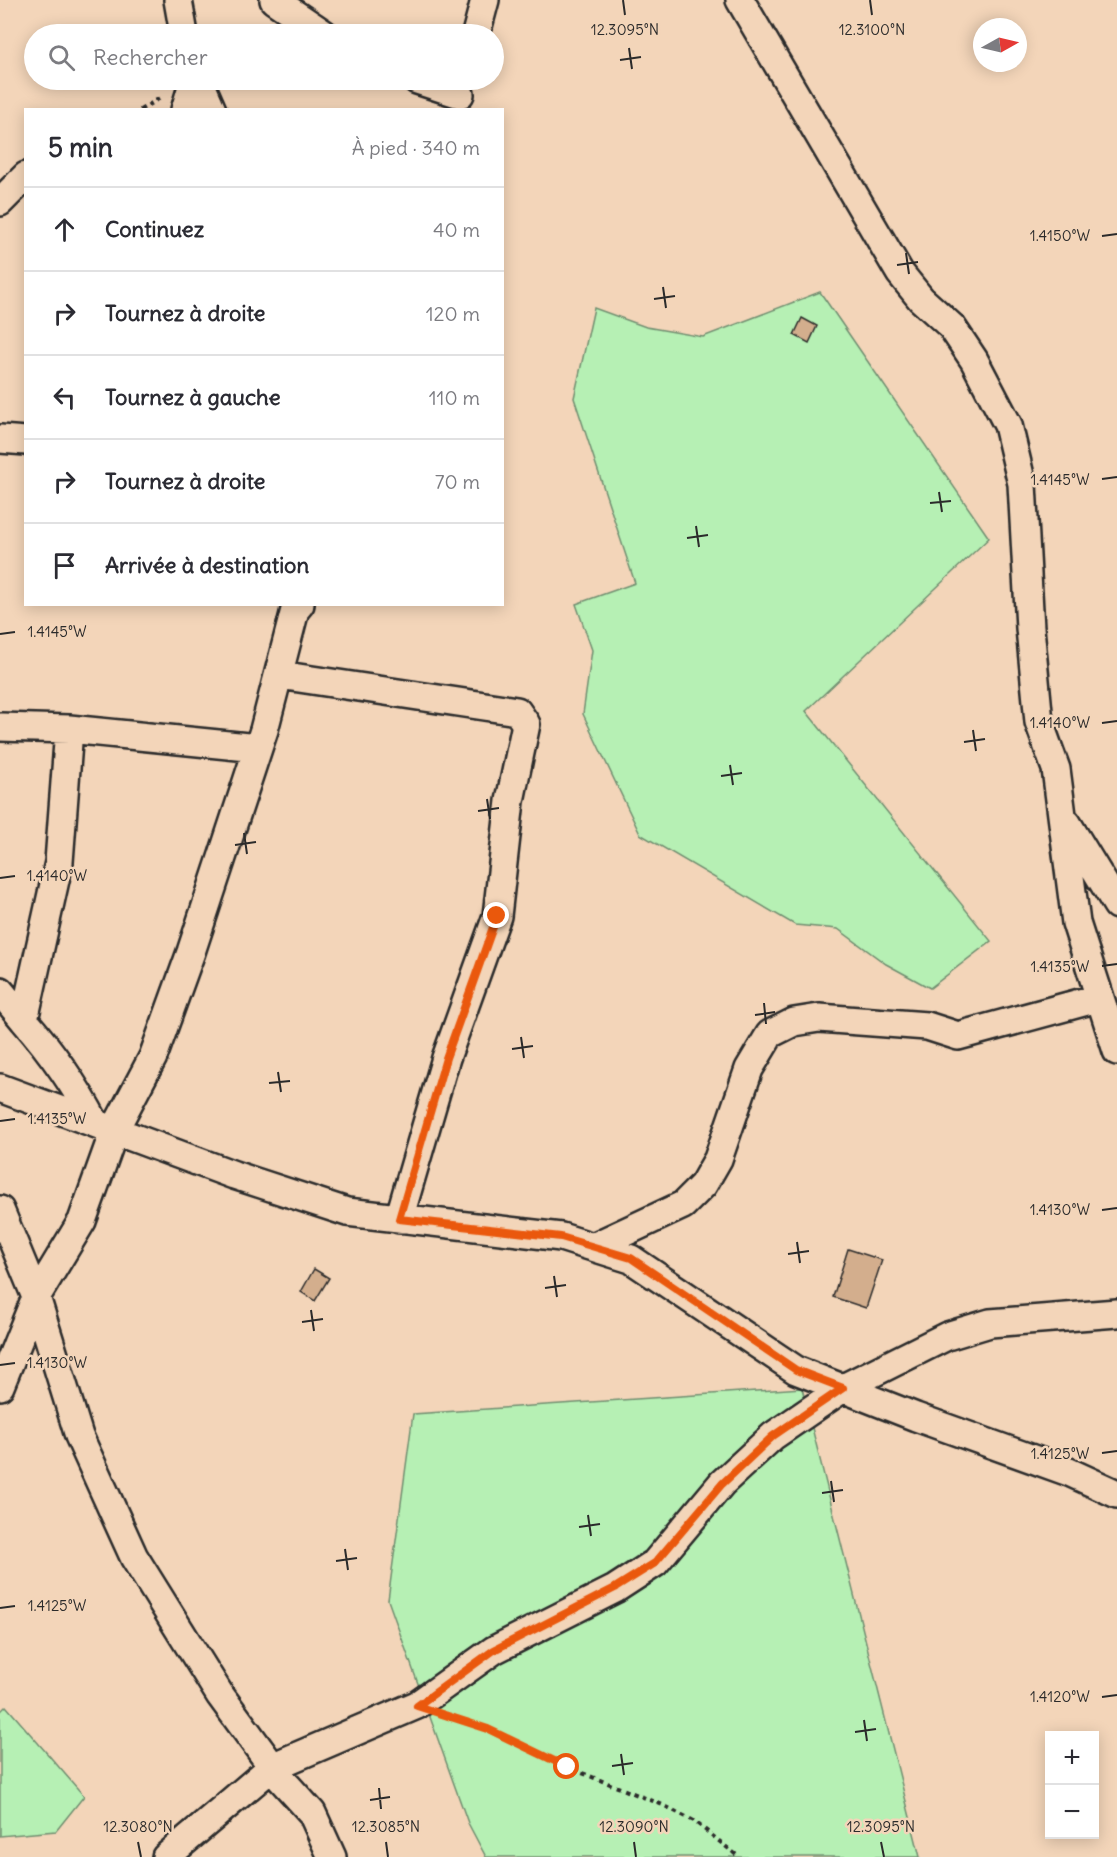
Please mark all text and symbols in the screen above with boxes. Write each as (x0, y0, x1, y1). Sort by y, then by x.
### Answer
north arrow (973, 18, 1027, 72)
text: 12.3095°N (591, 20, 659, 39)
text: 12.3100°N (839, 20, 905, 39)
search box (24, 24, 504, 90)
icon: search (45, 41, 78, 74)
text: Rechercher (93, 43, 208, 71)
text: 5 min (48, 131, 113, 164)
text: À pied · 340 m (352, 135, 480, 160)
icon: ahead (48, 213, 81, 246)
text: Continuez (105, 215, 204, 243)
text: 40 m (433, 217, 480, 242)
text: 1.4150°W (1030, 226, 1091, 245)
icon: right (48, 297, 81, 330)
text: Tournez à droite (105, 299, 265, 327)
text: 120 m (426, 301, 480, 326)
icon: left (48, 381, 81, 414)
text: Tournez à gauche (105, 383, 281, 411)
text: 110 m (429, 385, 480, 410)
icon: right (48, 465, 81, 498)
text: Tournez à droite (105, 467, 265, 495)
text: 70 m (435, 469, 480, 494)
text: 1.4145°W (1030, 470, 1090, 489)
icon: arrive (48, 549, 81, 582)
text: Arrivée à destination (105, 551, 309, 579)
text: 1.4145°W (27, 622, 87, 641)
text: 1.4140°W (1030, 713, 1091, 732)
text: 1.4140°W (27, 866, 88, 885)
route end (483, 902, 509, 928)
text: 1.4135°W (1030, 957, 1090, 976)
text: 1.4135°W (27, 1109, 87, 1128)
text: 1.4130°W (1030, 1200, 1091, 1219)
text: 1.4130°W (27, 1353, 88, 1372)
text: 1.4125°W (1031, 1444, 1090, 1463)
text: 1.4125°W (28, 1596, 87, 1615)
text: 1.4120°W (1030, 1687, 1090, 1706)
map controls (1045, 1731, 1099, 1839)
button: + (1045, 1731, 1099, 1785)
route start (553, 1753, 579, 1779)
button: − (1045, 1785, 1099, 1839)
text: 12.3080°N (103, 1817, 173, 1836)
text: 12.3085°N (352, 1817, 420, 1836)
text: 12.3090°N (599, 1817, 669, 1836)
text: 12.3095°N (847, 1817, 915, 1836)

